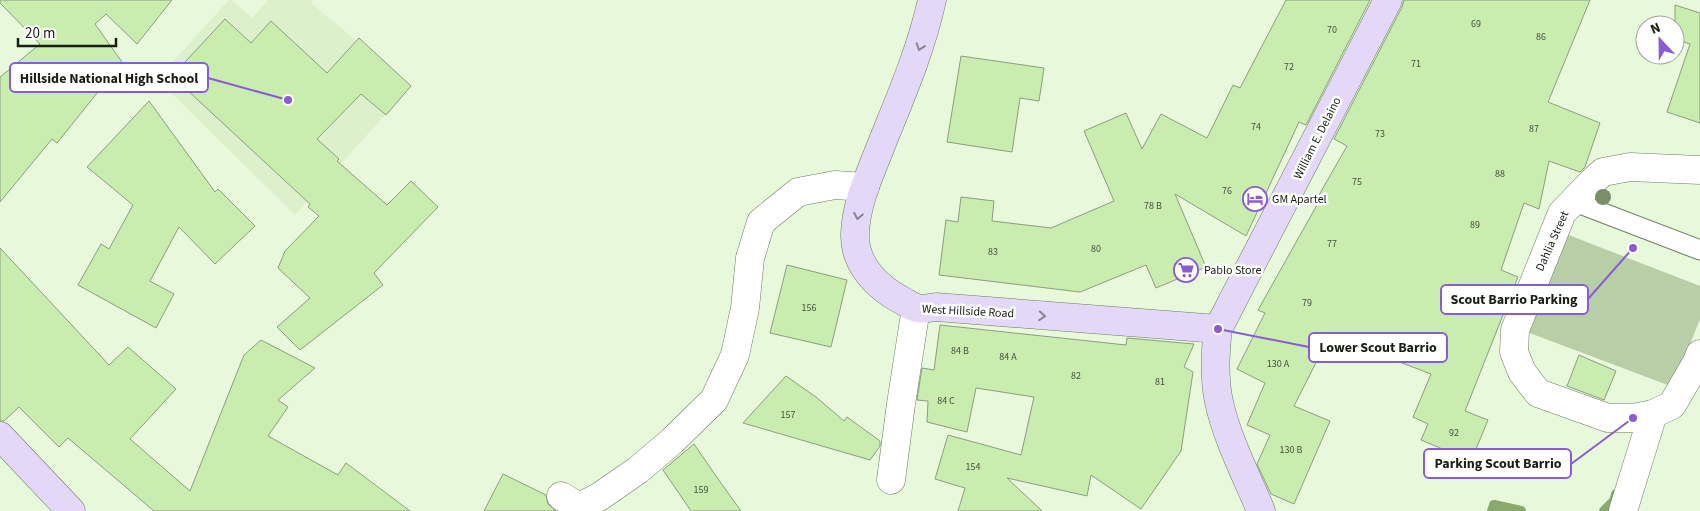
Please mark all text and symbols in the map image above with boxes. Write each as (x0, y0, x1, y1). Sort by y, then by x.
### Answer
scale bar (18, 15, 115, 47)
north arrow (1635, 15, 1685, 65)
house number: 69 (1471, 17, 1481, 31)
text: N (1647, 18, 1664, 40)
text: 20 m (25, 23, 55, 44)
house number: 70 (1327, 23, 1337, 37)
house number: 86 (1536, 30, 1546, 44)
one-way arrow (915, 42, 925, 51)
house number: 71 (1411, 57, 1421, 71)
house number: 72 (1284, 60, 1294, 74)
callout: Hillside National High School (10, 63, 208, 92)
text: Hillside National High School (20, 69, 198, 89)
street label: William E. Delaino (1289, 94, 1345, 182)
house number: 74 (1251, 120, 1261, 134)
house number: 87 (1529, 122, 1539, 136)
house number: 73 (1375, 127, 1385, 141)
house number: 88 (1495, 167, 1505, 181)
house number: 75 (1352, 175, 1362, 189)
house number: 76 (1222, 184, 1232, 198)
hotel icon: GM Apartel (1242, 186, 1268, 212)
place label: GM Apartel (1272, 191, 1327, 208)
house number: 78 B (1144, 199, 1162, 213)
street label: Dahlia Street (1532, 208, 1573, 274)
one-way arrow (853, 212, 863, 220)
house number: 89 (1470, 218, 1480, 232)
house number: 77 (1327, 237, 1337, 251)
house number: 80 (1091, 242, 1101, 256)
house number: 83 (988, 245, 998, 259)
supermarket icon: Pablo Store (1173, 257, 1199, 283)
place label: Pablo Store (1204, 262, 1261, 279)
callout: Scout Barrio Parking (1441, 285, 1588, 314)
text: Scout Barrio Parking (1450, 290, 1578, 310)
house number: 79 (1302, 296, 1312, 310)
house number: 156 (802, 301, 816, 315)
street label: West Hillside Road (921, 301, 1014, 322)
one-way arrow (1038, 310, 1046, 321)
callout: Lower Scout Barrio (1309, 333, 1447, 362)
text: Lower Scout Barrio (1319, 338, 1437, 358)
house number: 84 B (951, 344, 969, 358)
house number: 84 A (999, 350, 1017, 364)
house number: 130 A (1267, 357, 1290, 371)
house number: 82 (1071, 369, 1081, 383)
house number: 81 (1155, 375, 1165, 389)
house number: 84 C (937, 394, 955, 408)
house number: 157 (781, 408, 795, 422)
house number: 92 (1449, 426, 1459, 440)
house number: 130 B (1280, 443, 1303, 457)
callout: Parking Scout Barrio (1424, 449, 1571, 478)
text: Parking Scout Barrio (1434, 454, 1562, 474)
house number: 154 (966, 460, 980, 474)
house number: 159 (694, 483, 708, 497)

